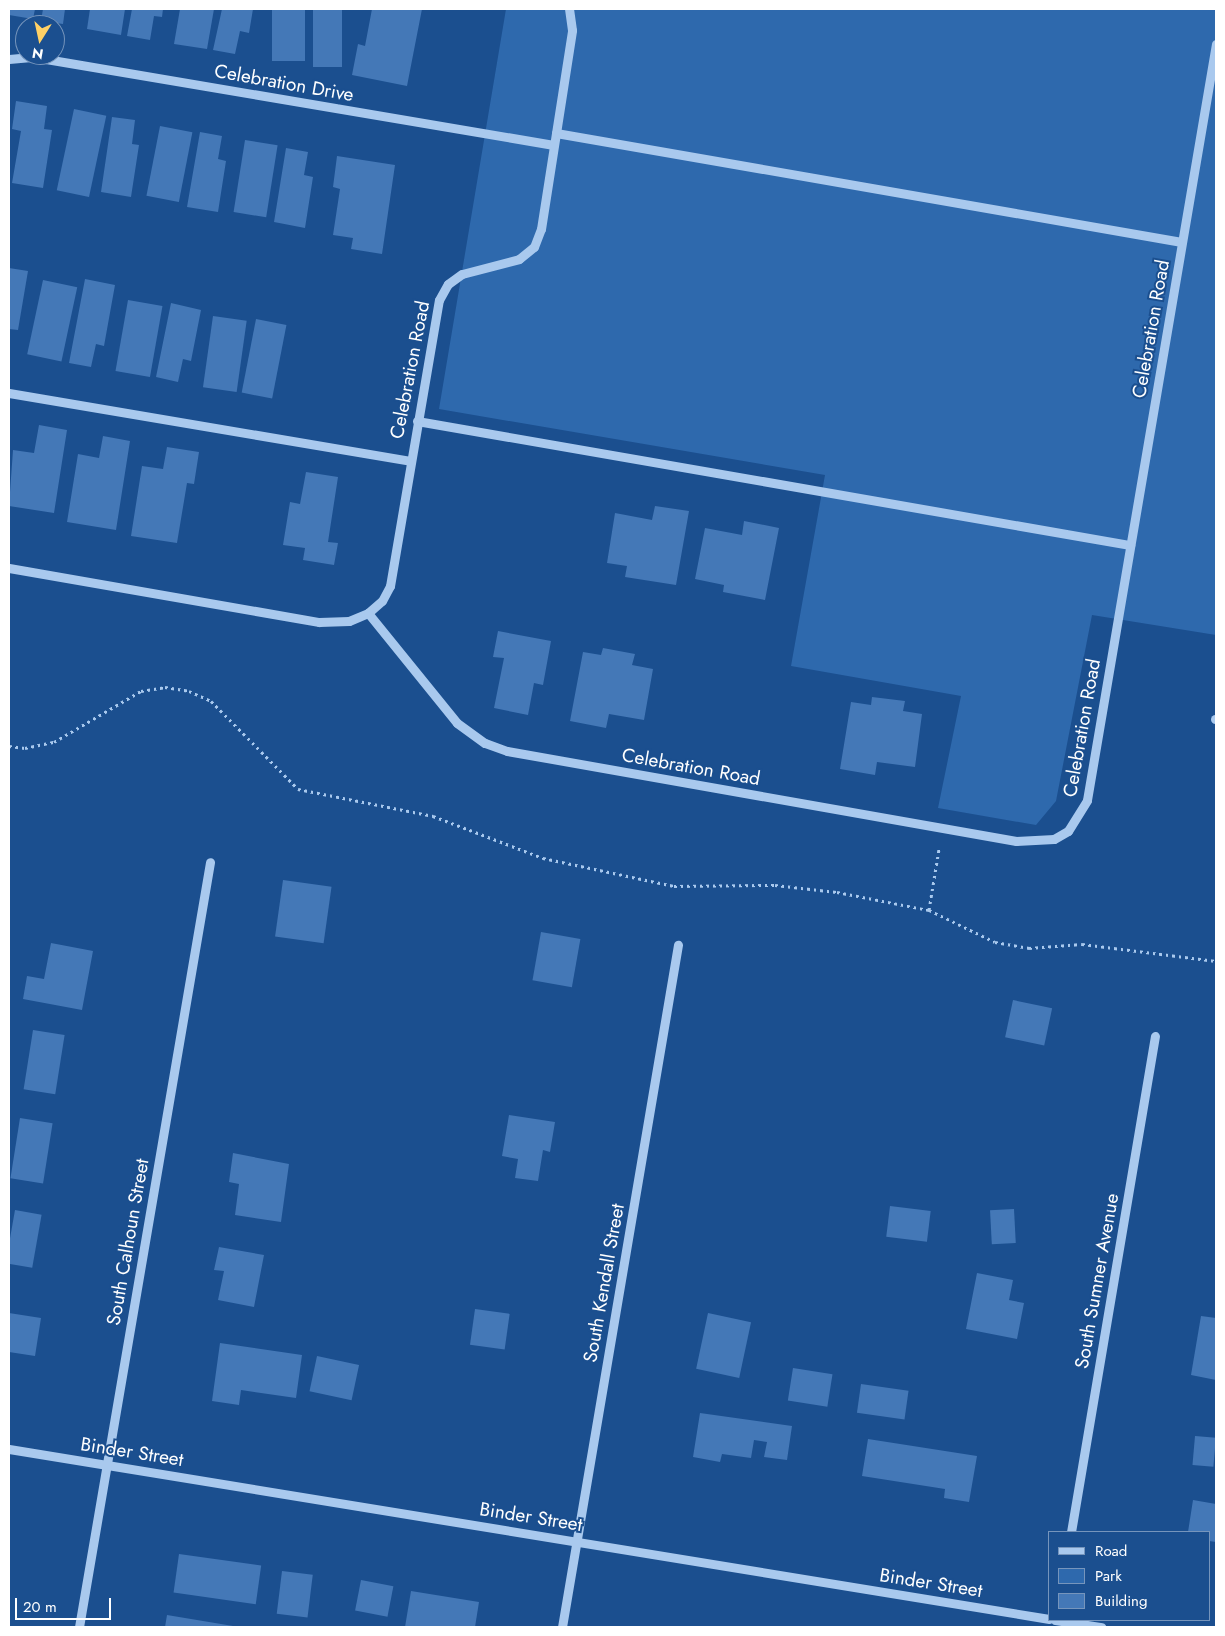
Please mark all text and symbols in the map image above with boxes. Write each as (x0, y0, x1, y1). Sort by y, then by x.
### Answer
north arrow (15, 15, 65, 65)
text: N (30, 43, 45, 65)
street label: Celebration Drive (212, 60, 356, 106)
street label: Celebration Road (1128, 258, 1174, 400)
street label: Celebration Road (385, 299, 435, 441)
street label: Celebration Road (1059, 657, 1105, 799)
street label: Celebration Road (620, 744, 762, 790)
street label: South Calhoun Street (102, 1157, 154, 1327)
street label: South Sumner Avenue (1070, 1192, 1124, 1370)
street label: South Kendall Street (579, 1202, 629, 1364)
street label: Binder Street (79, 1433, 185, 1471)
street label: Binder Street (478, 1498, 584, 1536)
legend (1048, 1531, 1210, 1621)
text: Road (1095, 1540, 1127, 1562)
street label: Binder Street (878, 1564, 984, 1602)
text: Park (1095, 1565, 1122, 1587)
scale bar (18, 1588, 114, 1620)
text: Building (1095, 1590, 1147, 1612)
text: 20 m (23, 1596, 57, 1618)

